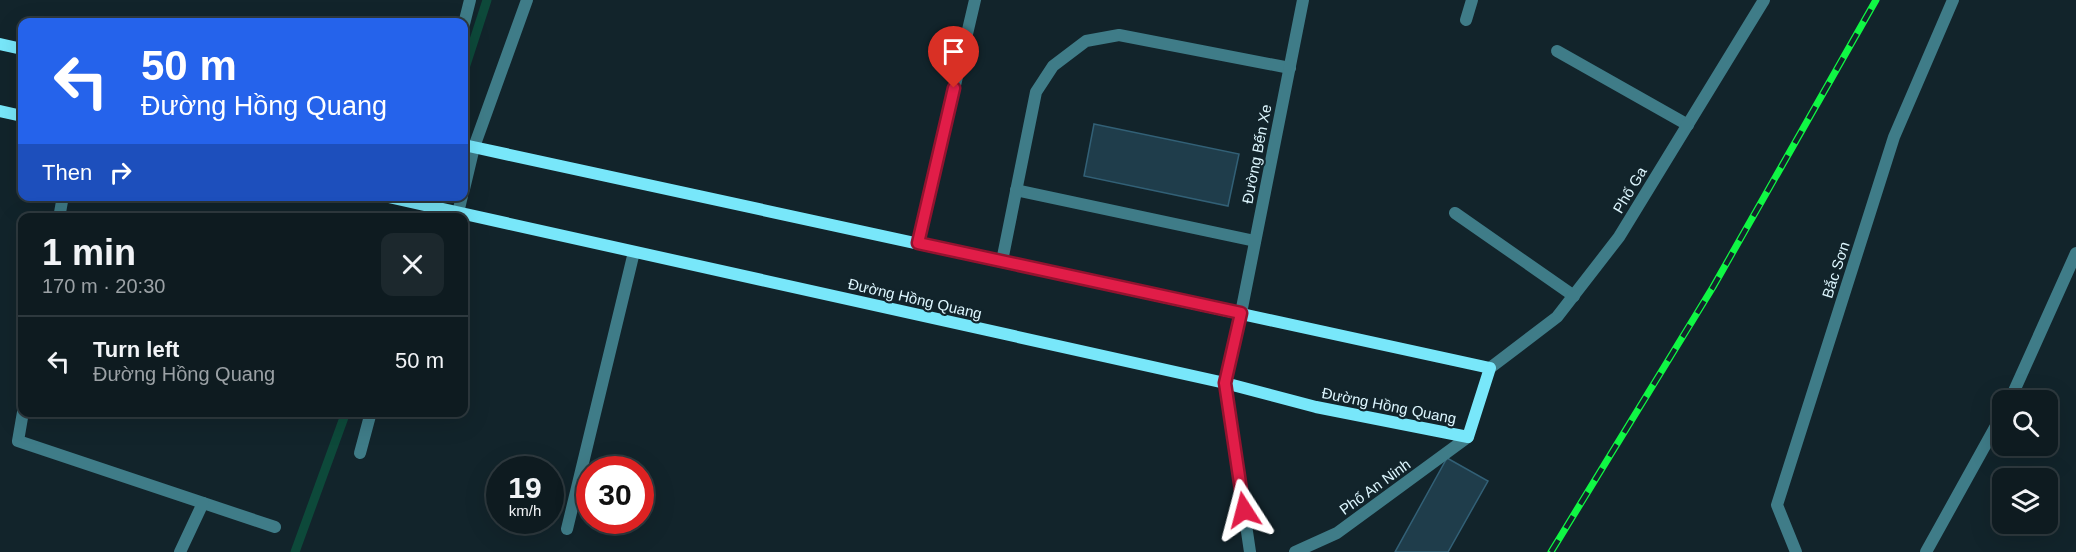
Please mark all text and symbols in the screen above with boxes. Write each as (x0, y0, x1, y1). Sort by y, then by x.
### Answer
pin (928, 26, 979, 88)
icon: arrive (937, 35, 970, 68)
icon: left (42, 42, 120, 120)
text: 50 m (141, 42, 237, 89)
text: Đường Hồng Quang (141, 91, 387, 121)
street label: Đường Bến Xe (1239, 103, 1274, 205)
icon: right (104, 156, 137, 189)
text: Then (42, 160, 92, 185)
street label: Phố Ga (1609, 163, 1650, 216)
text: 1 min (42, 232, 136, 273)
button: close (381, 233, 444, 296)
street label: Bắc Sơn (1818, 240, 1853, 300)
text: 170 m · 20:30 (42, 275, 165, 297)
street label: Đường Hồng Quang (847, 275, 984, 322)
text: Turn left (93, 337, 179, 362)
icon: left (42, 345, 75, 378)
text: 50 m (395, 348, 444, 373)
text: Đường Hồng Quang (93, 363, 275, 385)
street label: Đường Hồng Quang (1320, 384, 1458, 427)
map controls (1992, 390, 2058, 534)
button: search (1992, 390, 2058, 456)
street label: Phố An Ninh (1336, 455, 1413, 518)
speed limit sign: 30 (576, 456, 654, 534)
button: layers (1992, 468, 2058, 534)
text: 19 (508, 471, 542, 504)
position arrow (1212, 478, 1276, 542)
text: km/h (509, 502, 541, 519)

